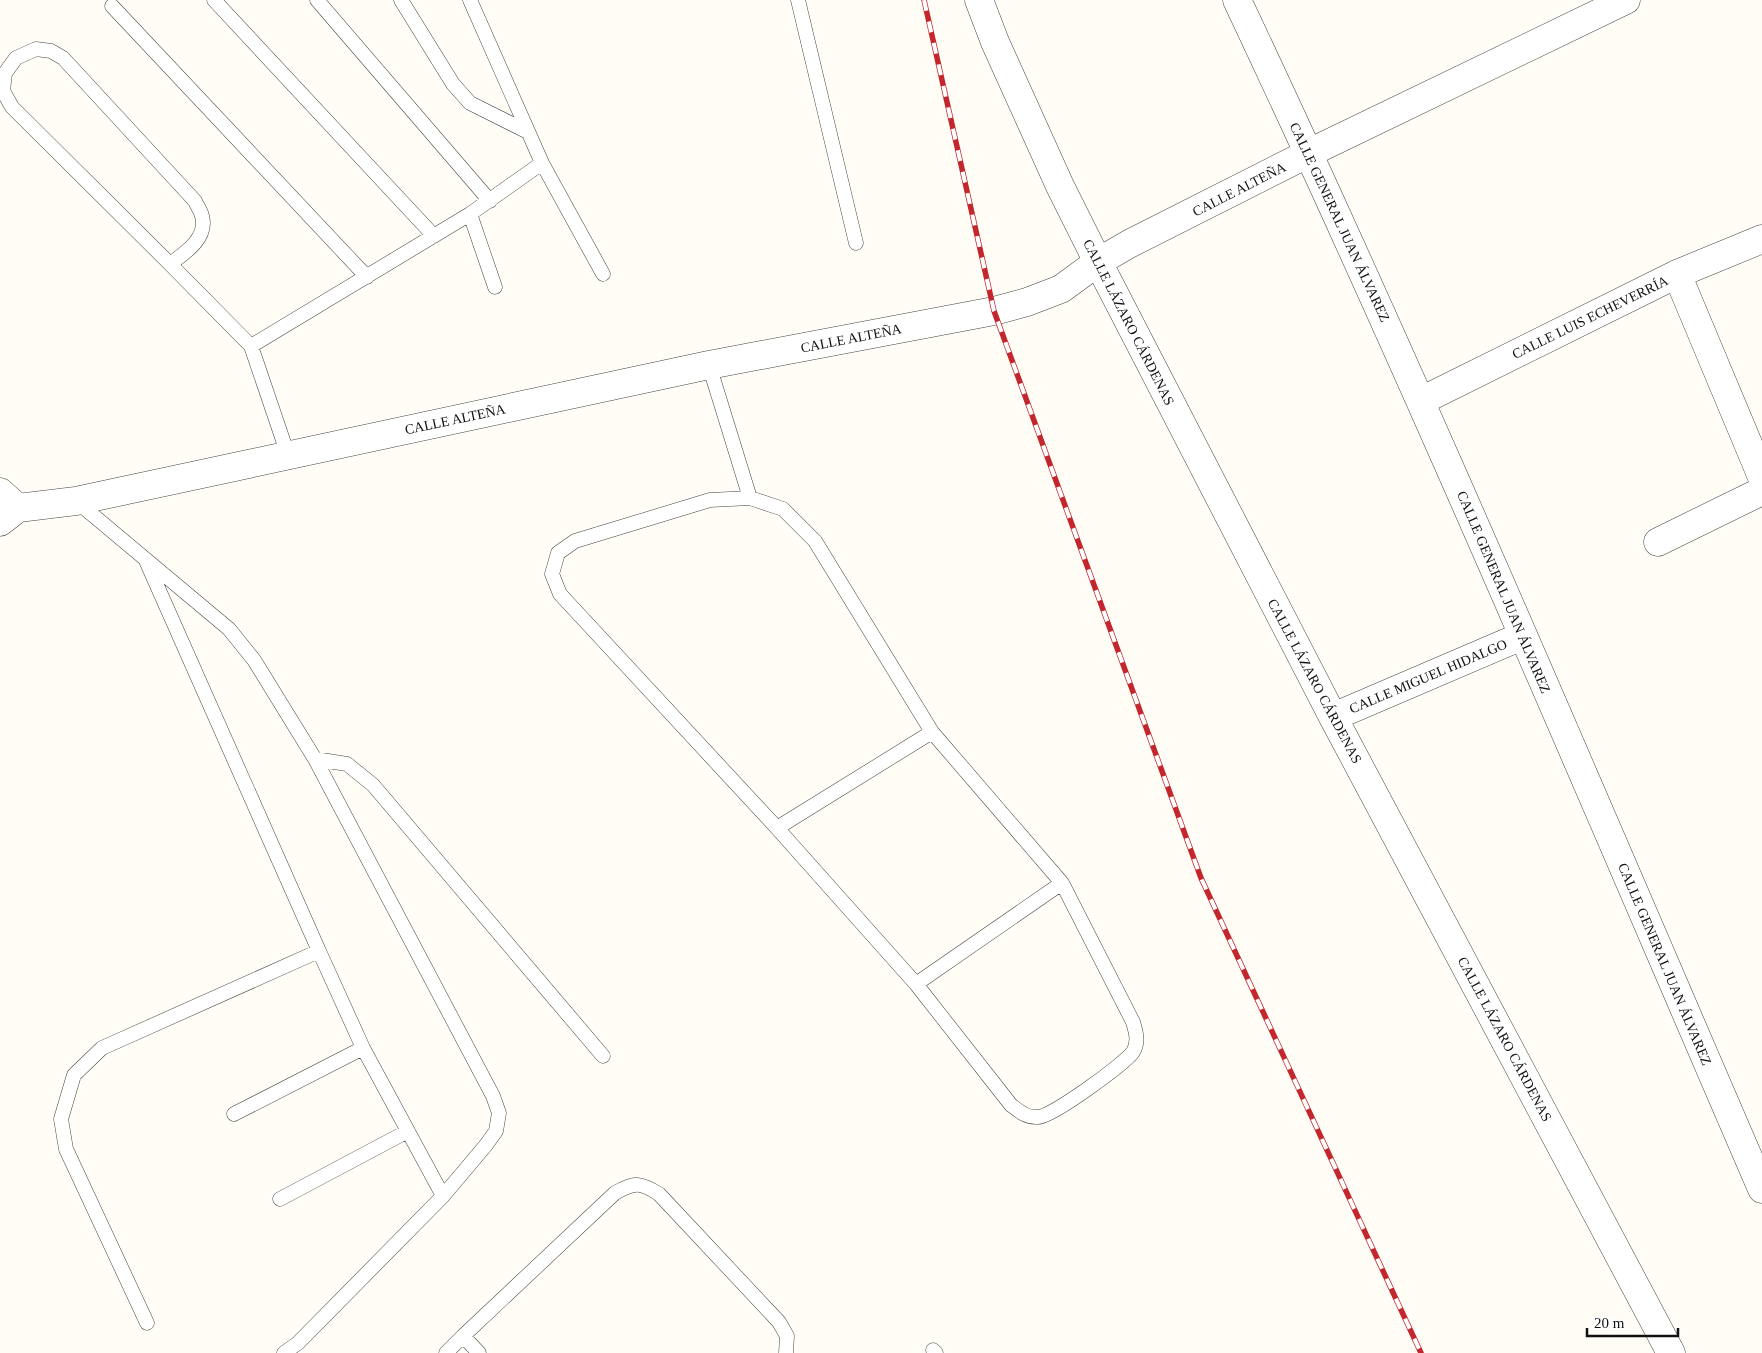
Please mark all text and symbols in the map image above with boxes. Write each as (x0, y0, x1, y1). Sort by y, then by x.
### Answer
street label: CALLE GENERAL JUAN ÁLVAREZ (1287, 120, 1393, 324)
street label: CALLE ALTEÑA (1190, 159, 1289, 219)
street label: CALLE LÁZARO CÁRDENAS (1080, 236, 1178, 408)
street label: CALLE LUIS ECHEVERRÍA (1509, 272, 1672, 362)
street label: CALLE ALTEÑA (799, 321, 904, 356)
street label: CALLE ALTEÑA (403, 401, 508, 437)
street label: CALLE GENERAL JUAN ÁLVAREZ (1454, 488, 1554, 696)
street label: CALLE LÁZARO CÁRDENAS (1265, 596, 1365, 766)
street label: CALLE MIGUEL HIDALGO (1347, 636, 1509, 717)
street label: CALLE GENERAL JUAN ÁLVAREZ (1615, 860, 1715, 1068)
street label: CALLE LÁZARO CÁRDENAS (1455, 954, 1555, 1124)
scale bar (1587, 1306, 1678, 1338)
text: 20 m (1594, 1315, 1625, 1331)

